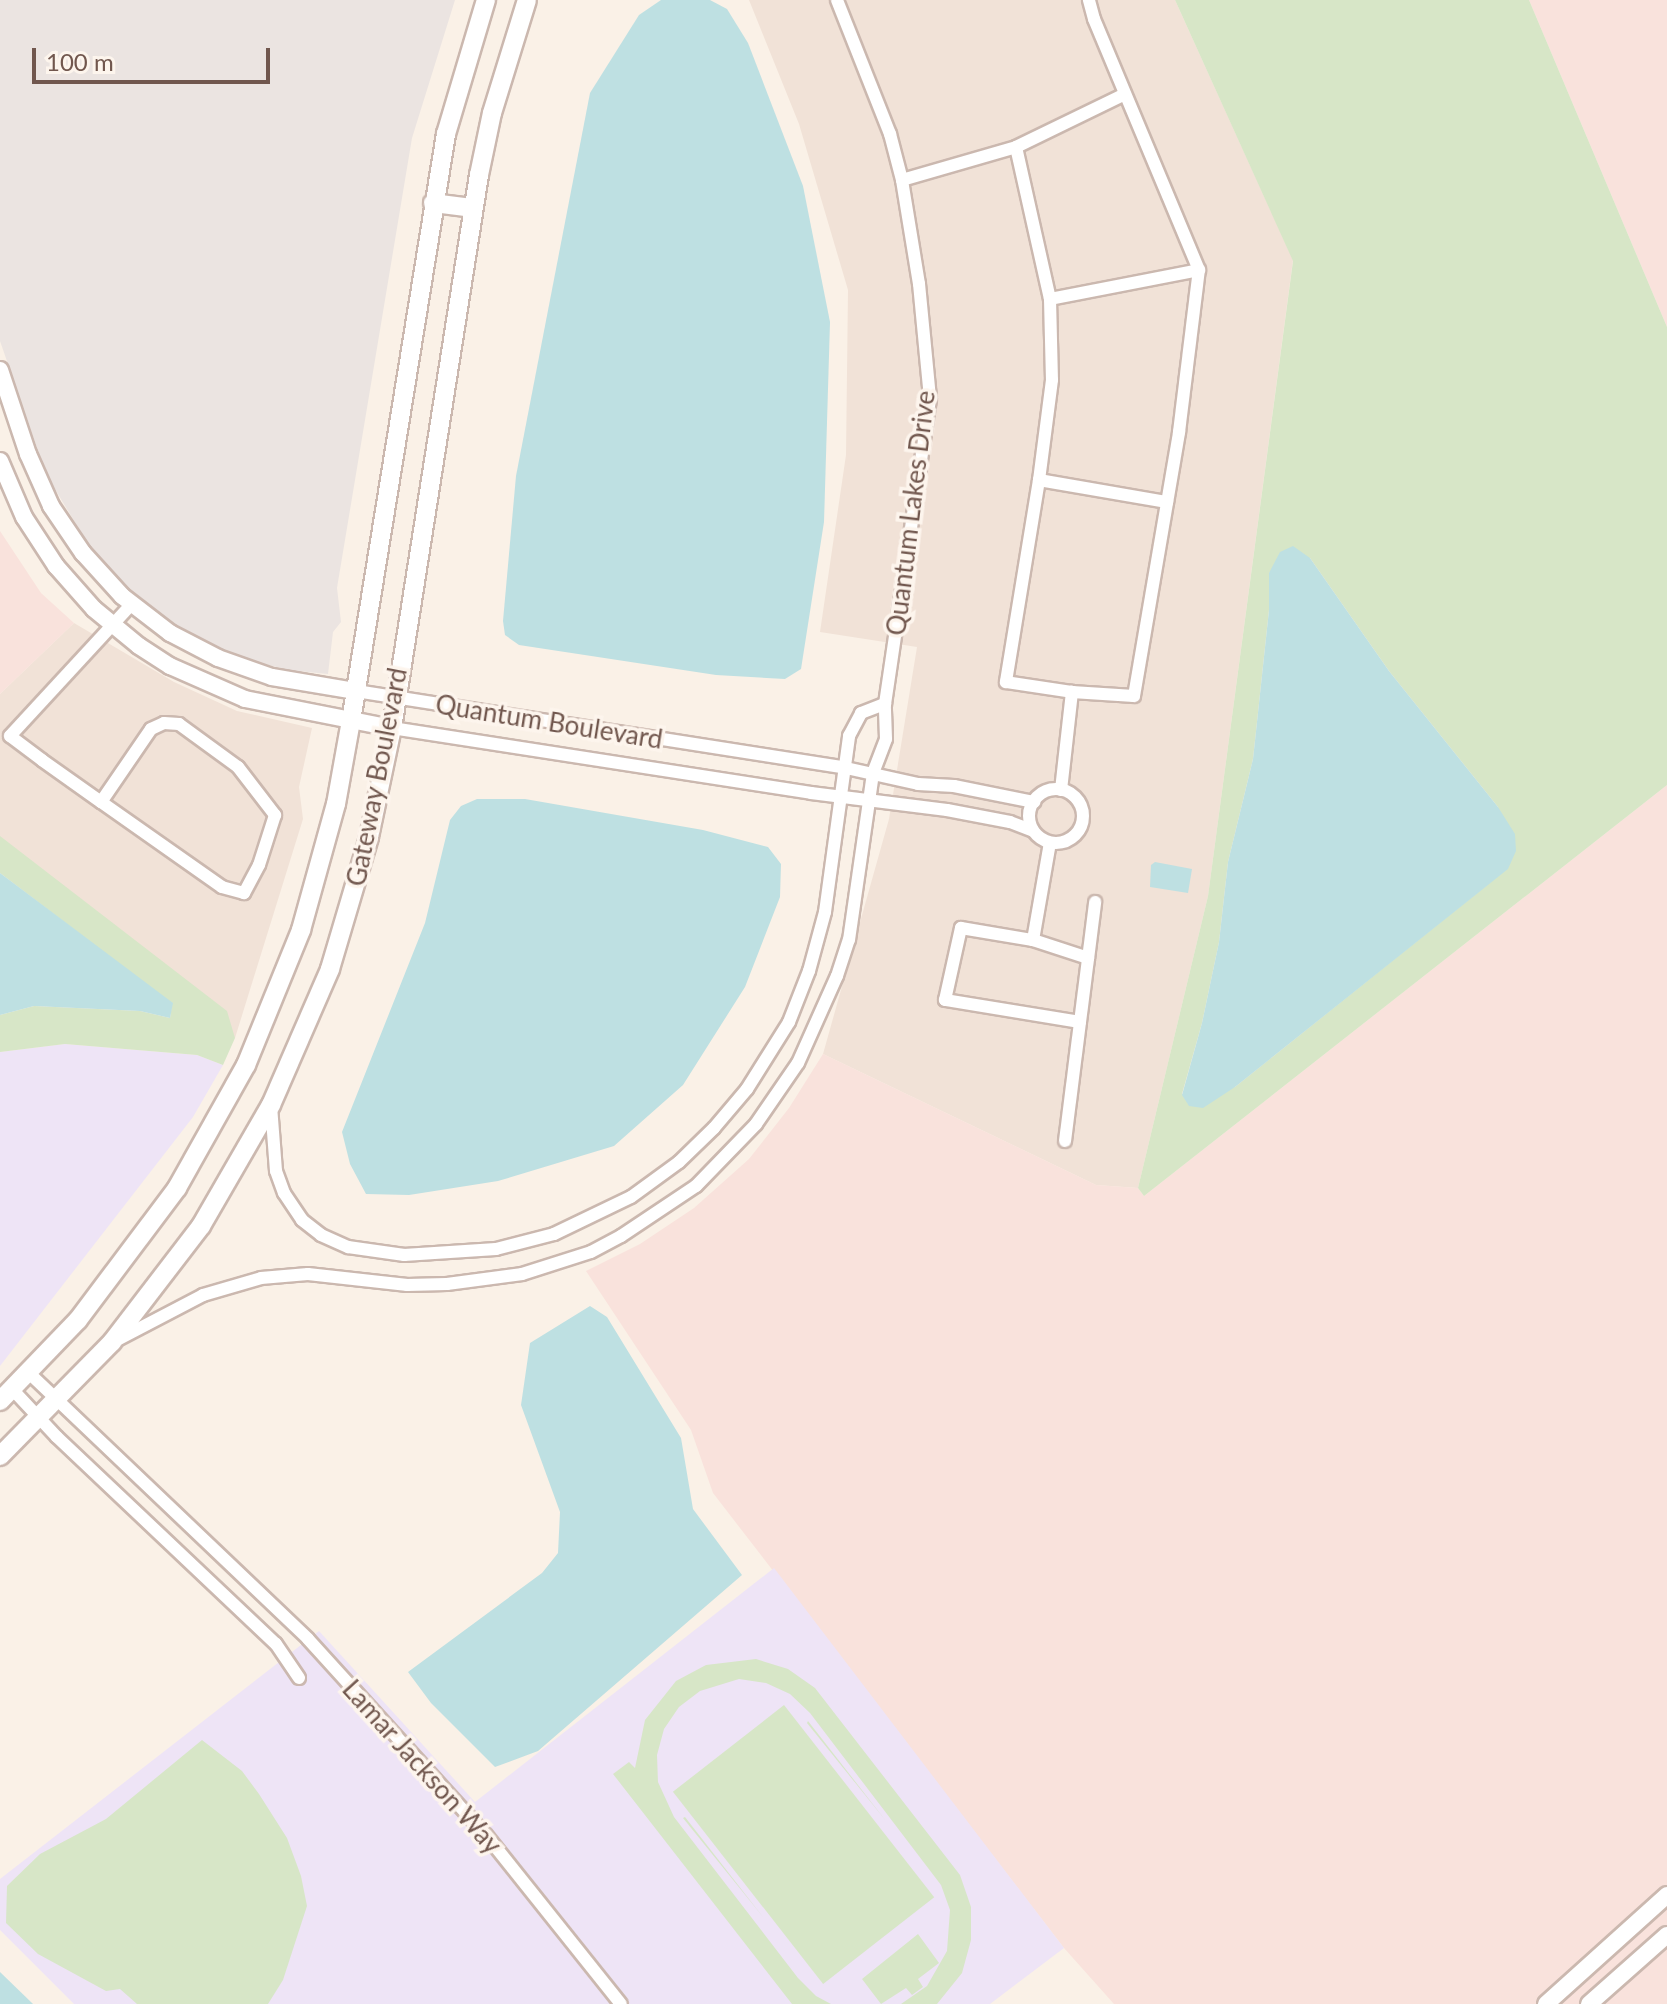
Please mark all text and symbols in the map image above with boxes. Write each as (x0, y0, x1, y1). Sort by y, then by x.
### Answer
scale bar (36, 32, 274, 82)
text: 100 m (46, 47, 114, 76)
street label: Quantum Lakes Drive (880, 389, 942, 637)
street label: Gateway Boulevard (340, 665, 414, 889)
street label: Quantum Boulevard (433, 689, 665, 755)
street label: Lamar Jackson Way (335, 1673, 509, 1861)

